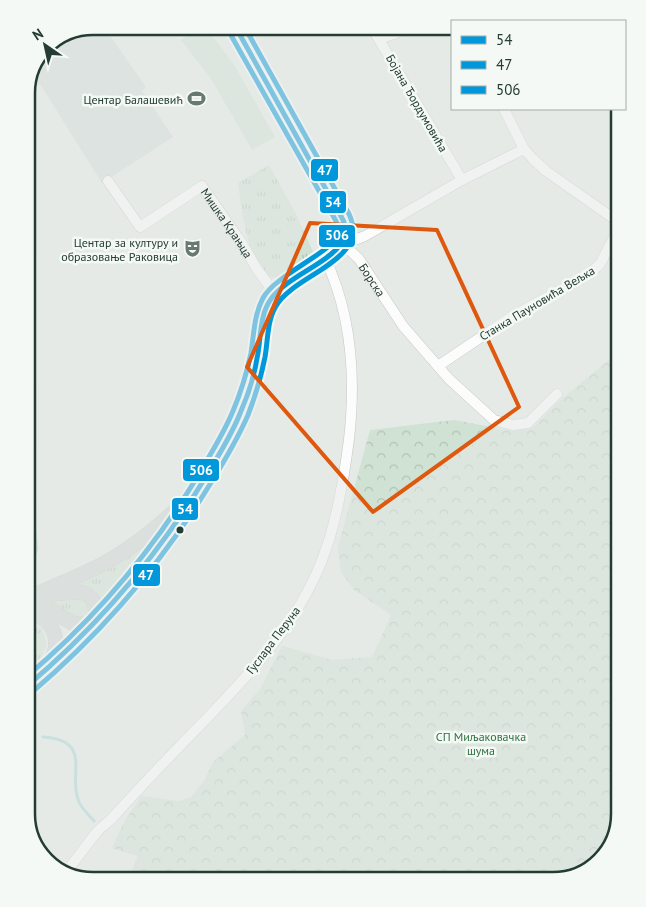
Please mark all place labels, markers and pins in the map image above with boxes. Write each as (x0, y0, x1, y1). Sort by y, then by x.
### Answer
sports icon: Центар Балашевић (187, 89, 207, 109)
place label: Центар Балашевић (83, 92, 183, 107)
place label: Центар за културу и образовање Раковица (61, 235, 178, 264)
theatre icon: Центар за културу и образовање Раковица (182, 239, 202, 259)
unlabelled marker (175, 525, 185, 535)

